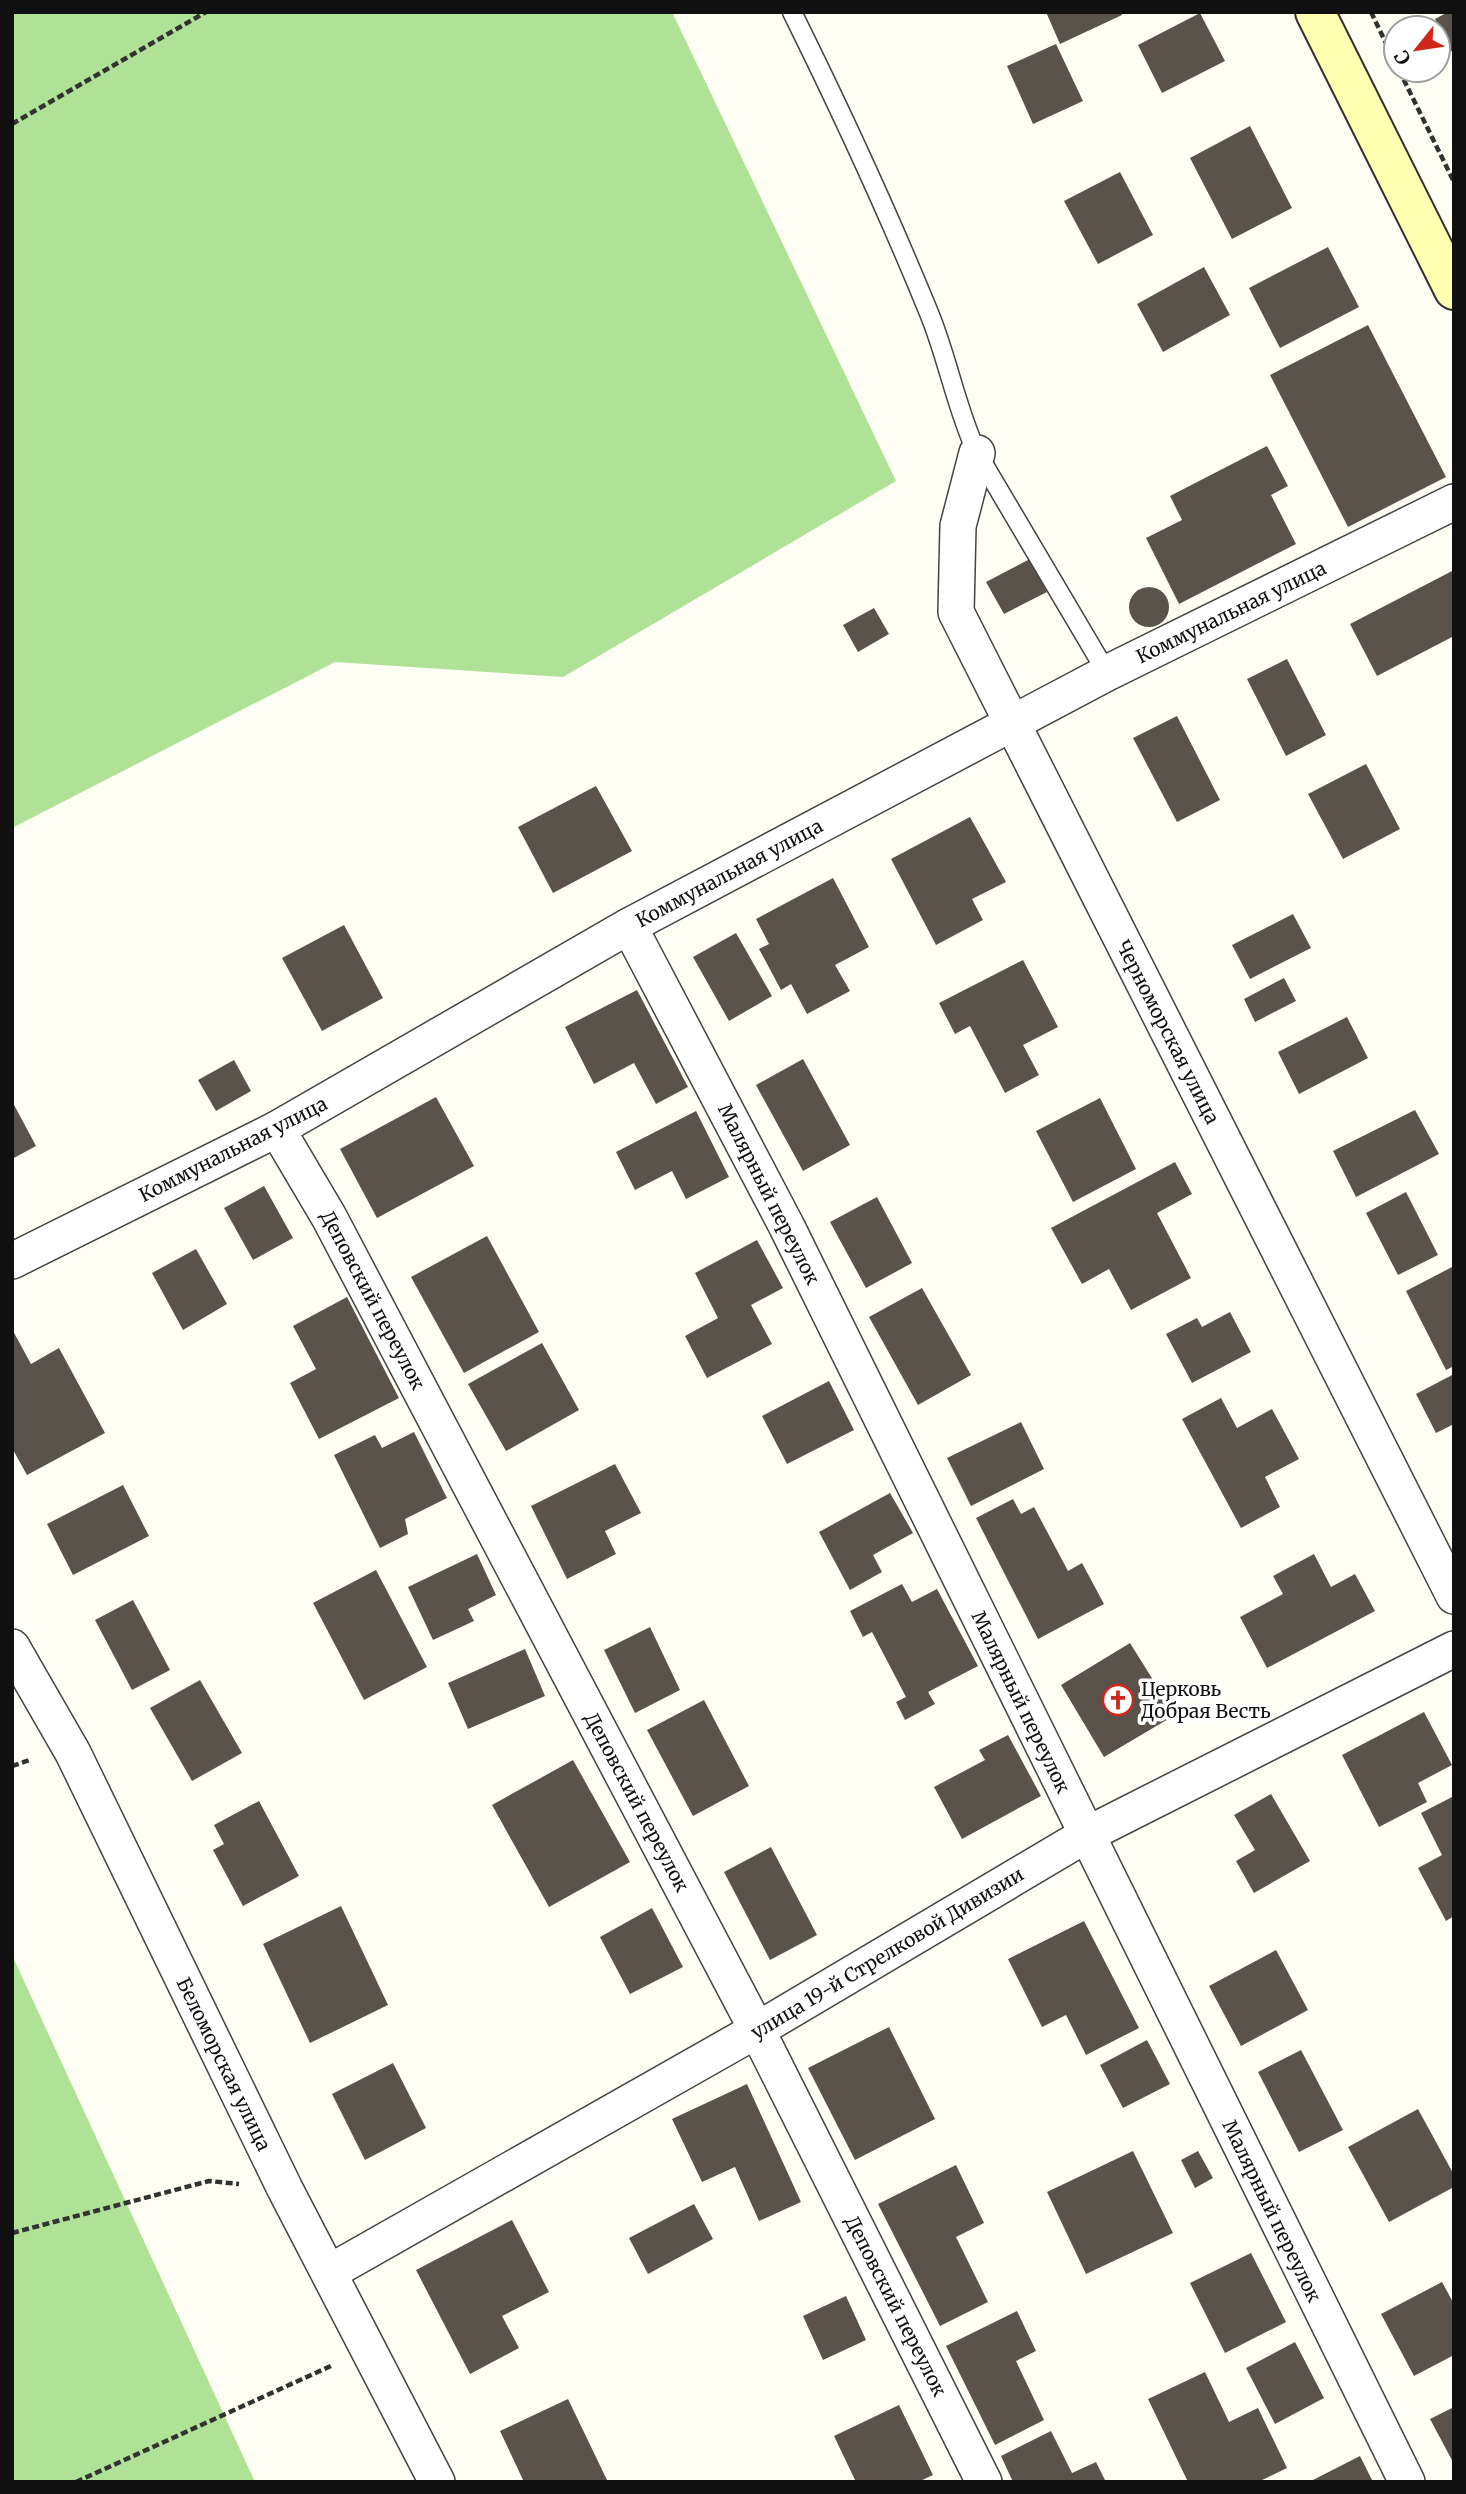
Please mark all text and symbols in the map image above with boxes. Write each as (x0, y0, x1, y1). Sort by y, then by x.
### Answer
north arrow (1382, 14, 1452, 84)
text: С (1389, 46, 1416, 69)
street label: Коммунальная улица (1132, 556, 1330, 668)
street label: Коммунальная улица (632, 814, 826, 932)
street label: Черноморская улица (1111, 936, 1225, 1128)
street label: Коммунальная улица (135, 1091, 331, 1207)
street label: Малярный переулок (713, 1100, 825, 1288)
street label: Деповский переулок (316, 1206, 430, 1394)
street label: Малярный переулок (966, 1607, 1076, 1797)
place label: Церковь Добрая Весть (1141, 1677, 1271, 1723)
church icon: Церковь Добрая Весть (1101, 1683, 1135, 1717)
street label: Деповский переулок (580, 1708, 694, 1896)
street label: улица 19-й Стрелковой Дивизии (746, 1862, 1028, 2044)
street label: Беломорская улица (172, 1973, 276, 2155)
street label: Малярный переулок (1217, 2116, 1327, 2306)
street label: Деповский переулок (840, 2212, 952, 2400)

